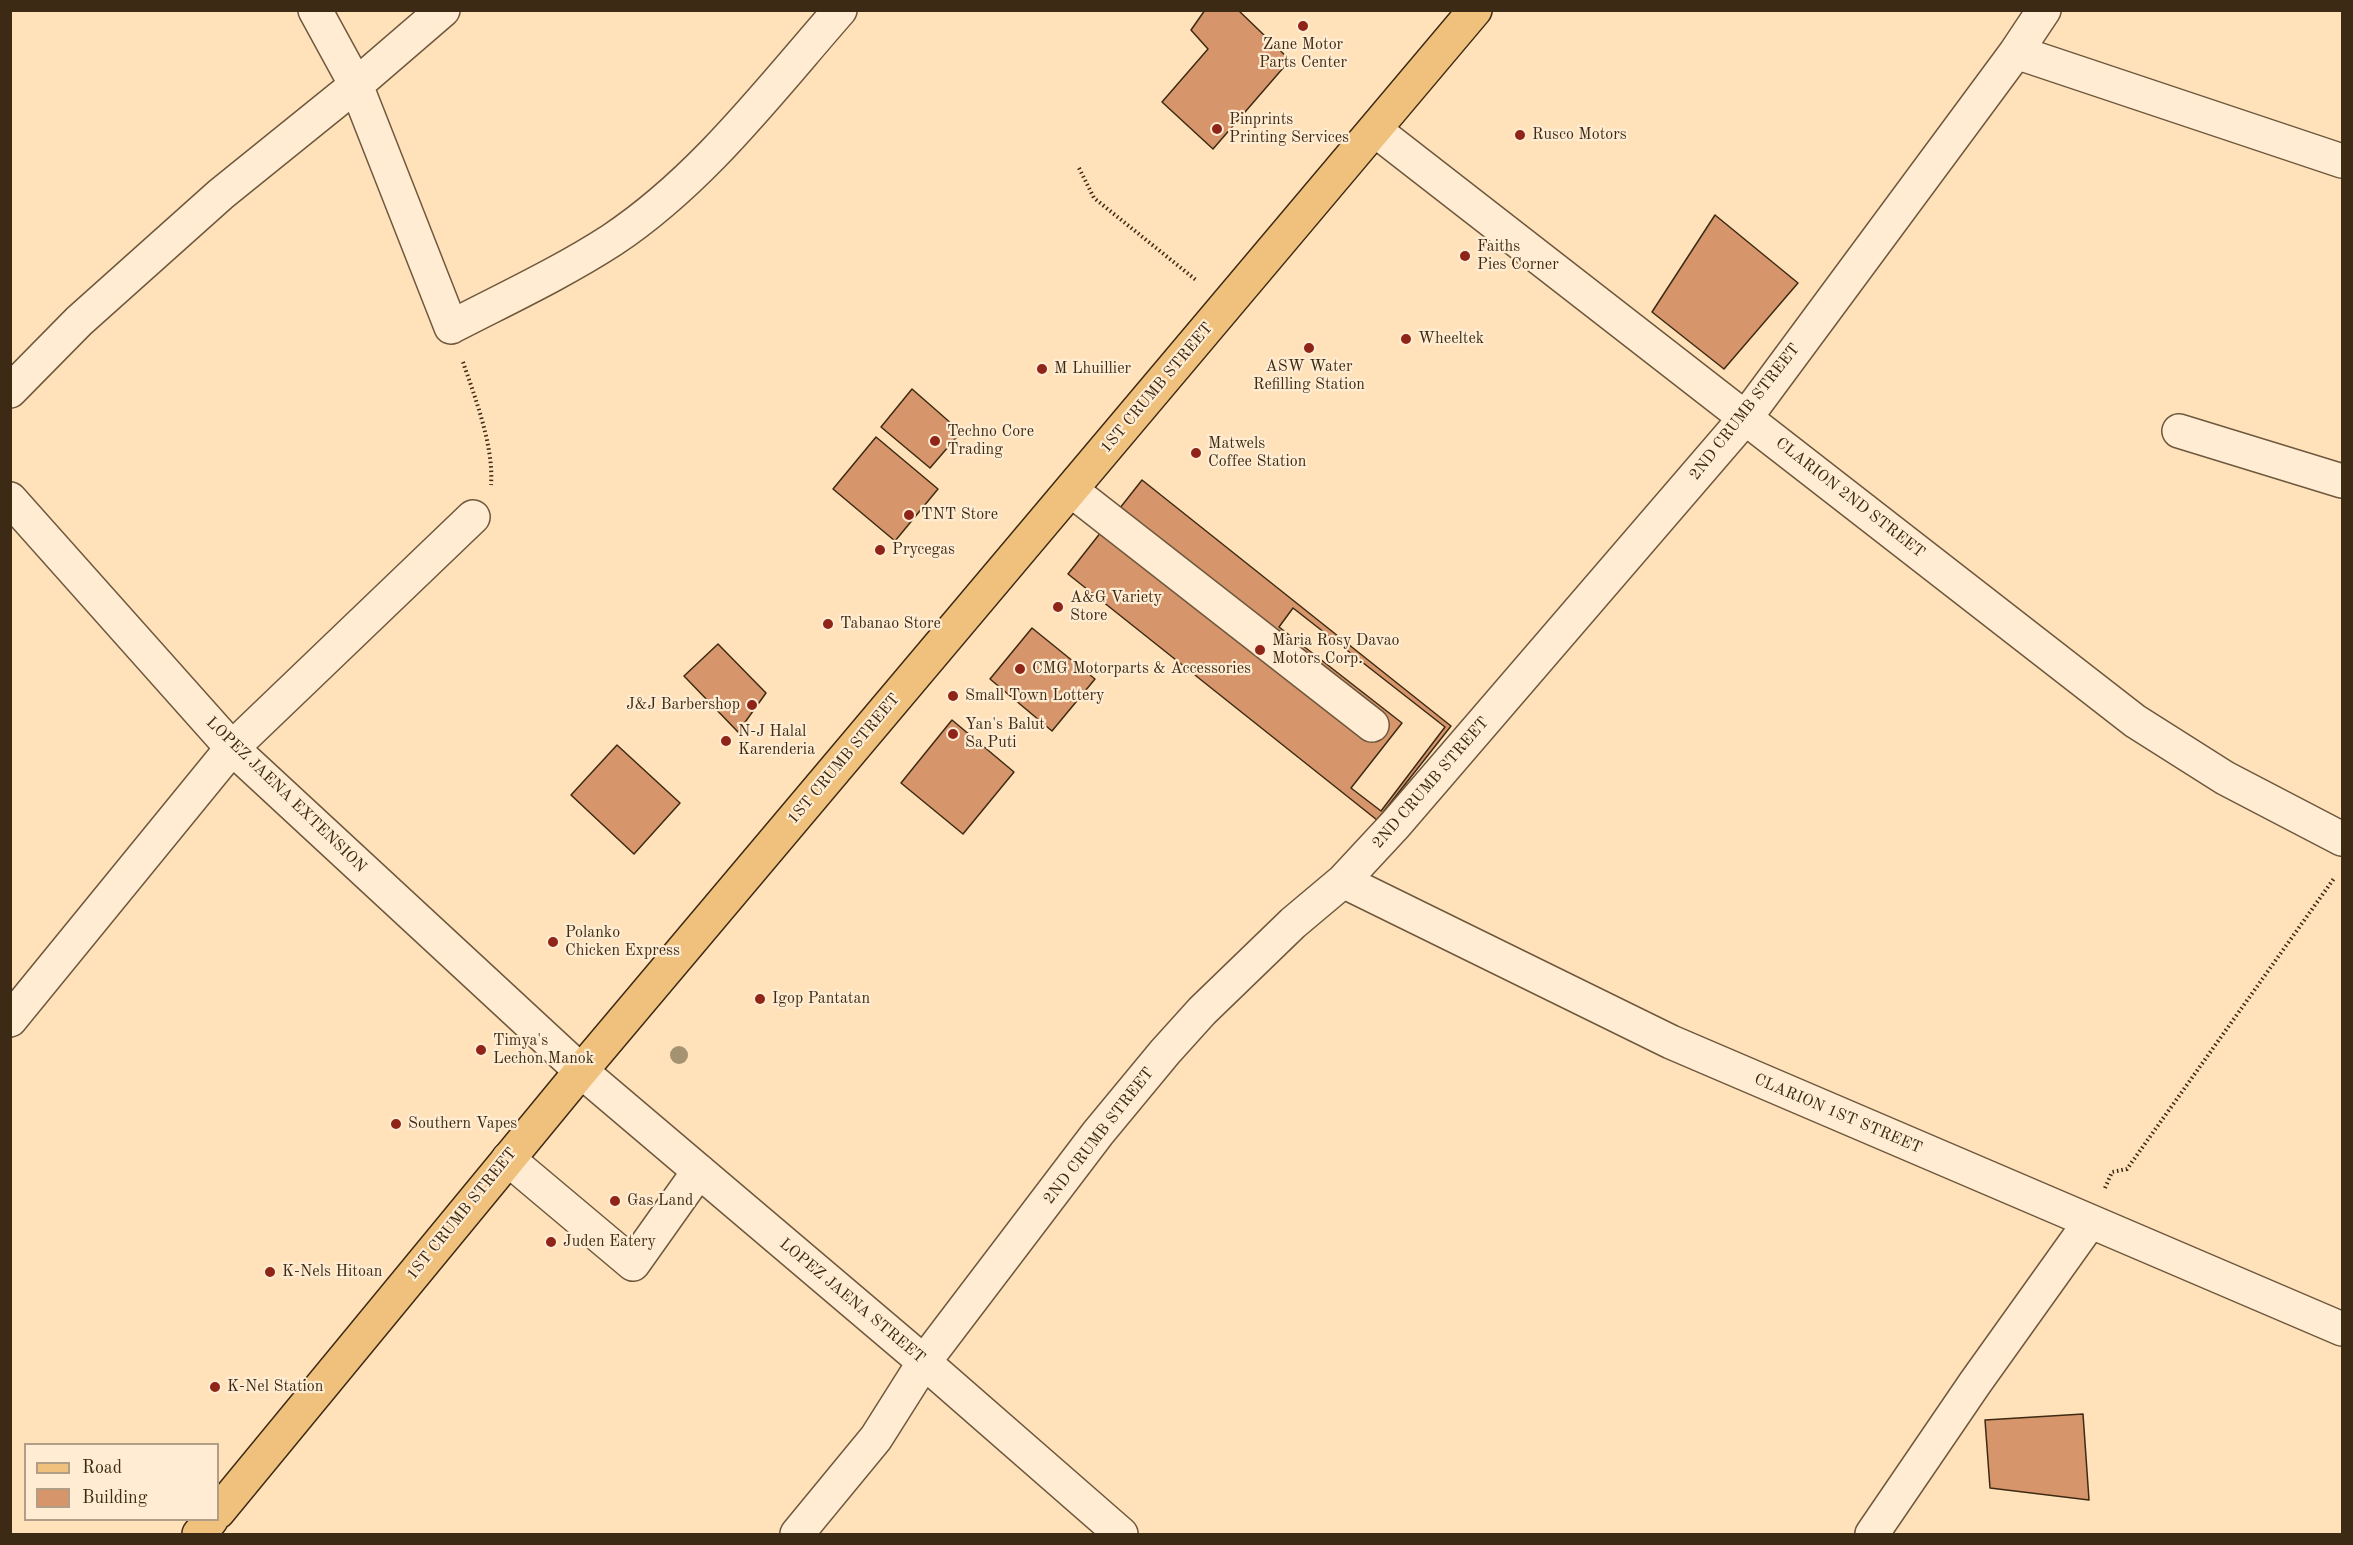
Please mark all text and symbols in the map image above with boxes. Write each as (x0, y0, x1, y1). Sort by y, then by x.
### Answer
marker: Zane Motor Parts Center (1296, 19, 1310, 33)
place label: Zane Motor Parts Center (1259, 35, 1347, 73)
place label: Pinprints Printing Services (1229, 110, 1349, 148)
marker: Pinprints Printing Services (1210, 122, 1224, 136)
place label: Rusco Motors (1532, 125, 1627, 145)
marker: Rusco Motors (1513, 128, 1527, 142)
place label: Faiths Pies Corner (1477, 237, 1559, 275)
marker: Faiths Pies Corner (1458, 249, 1472, 263)
street label: 1ST CRUMB STREET (1097, 319, 1217, 457)
place label: Wheeltek (1418, 329, 1484, 349)
marker: Wheeltek (1399, 332, 1413, 346)
street label: 2ND CRUMB STREET (1686, 340, 1804, 484)
marker: ASW Water Refilling Station (1302, 341, 1316, 355)
place label: ASW Water Refilling Station (1253, 357, 1365, 395)
place label: M Lhuillier (1054, 359, 1131, 379)
marker: M Lhuillier (1035, 362, 1049, 376)
place label: Techno Core Trading (947, 422, 1034, 460)
marker: Techno Core Trading (928, 434, 942, 448)
place label: Matwels Coffee Station (1208, 434, 1306, 472)
street label: CLARION 2ND STREET (1771, 434, 1929, 562)
marker: Matwels Coffee Station (1189, 446, 1203, 460)
place label: TNT Store (921, 505, 998, 525)
marker: TNT Store (902, 508, 916, 522)
place label: Prycegas (892, 540, 955, 560)
marker: Prycegas (873, 543, 887, 557)
place label: A&G Variety Store (1070, 588, 1162, 626)
marker: A&G Variety Store (1051, 600, 1065, 614)
place label: Tabanao Store (840, 614, 941, 634)
marker: Tabanao Store (821, 617, 835, 631)
place label: Maria Rosy Davao Motors Corp. (1272, 631, 1400, 669)
marker: Maria Rosy Davao Motors Corp. (1253, 643, 1267, 657)
place label: CMG Motorparts & Accessories (1032, 659, 1251, 679)
marker: CMG Motorparts & Accessories (1013, 662, 1027, 676)
place label: Small Town Lottery (965, 686, 1104, 706)
marker: Small Town Lottery (946, 689, 960, 703)
street label: 1ST CRUMB STREET (784, 690, 904, 828)
place label: J&J Barbershop (626, 695, 740, 715)
marker: J&J Barbershop (745, 698, 759, 712)
street label: LOPEZ JAENA EXTENSION (202, 713, 370, 877)
street label: 2ND CRUMB STREET (1369, 713, 1493, 853)
place label: Yan's Balut Sa Puti (965, 715, 1045, 753)
place label: N-J Halal Karenderia (738, 722, 815, 760)
marker: Yan's Balut Sa Puti (946, 727, 960, 741)
marker: N-J Halal Karenderia (719, 734, 733, 748)
place label: Polanko Chicken Express (565, 923, 680, 961)
marker: Polanko Chicken Express (546, 935, 560, 949)
place label: Igop Pantatan (772, 989, 870, 1009)
marker: Igop Pantatan (753, 992, 767, 1006)
place label: Timya's Lechon Manok (493, 1031, 594, 1069)
marker: Timya's Lechon Manok (474, 1043, 488, 1057)
street label: 2ND CRUMB STREET (1040, 1064, 1158, 1208)
street label: CLARION 1ST STREET (1751, 1070, 1925, 1158)
place label: Southern Vapes (408, 1114, 517, 1134)
marker: Southern Vapes (389, 1117, 403, 1131)
street label: 1ST CRUMB STREET (403, 1144, 521, 1284)
place label: Gas Land (627, 1191, 693, 1211)
marker: Gas Land (608, 1194, 622, 1208)
place label: Juden Eatery (563, 1232, 656, 1252)
street label: LOPEZ JAENA STREET (775, 1234, 929, 1368)
marker: Juden Eatery (544, 1235, 558, 1249)
place label: K-Nels Hitoan (282, 1262, 382, 1282)
marker: K-Nels Hitoan (263, 1265, 277, 1279)
place label: K-Nel Station (227, 1377, 323, 1397)
marker: K-Nel Station (208, 1380, 222, 1394)
legend (24, 1443, 219, 1521)
text: Road (82, 1459, 122, 1477)
text: Building (82, 1489, 147, 1507)

